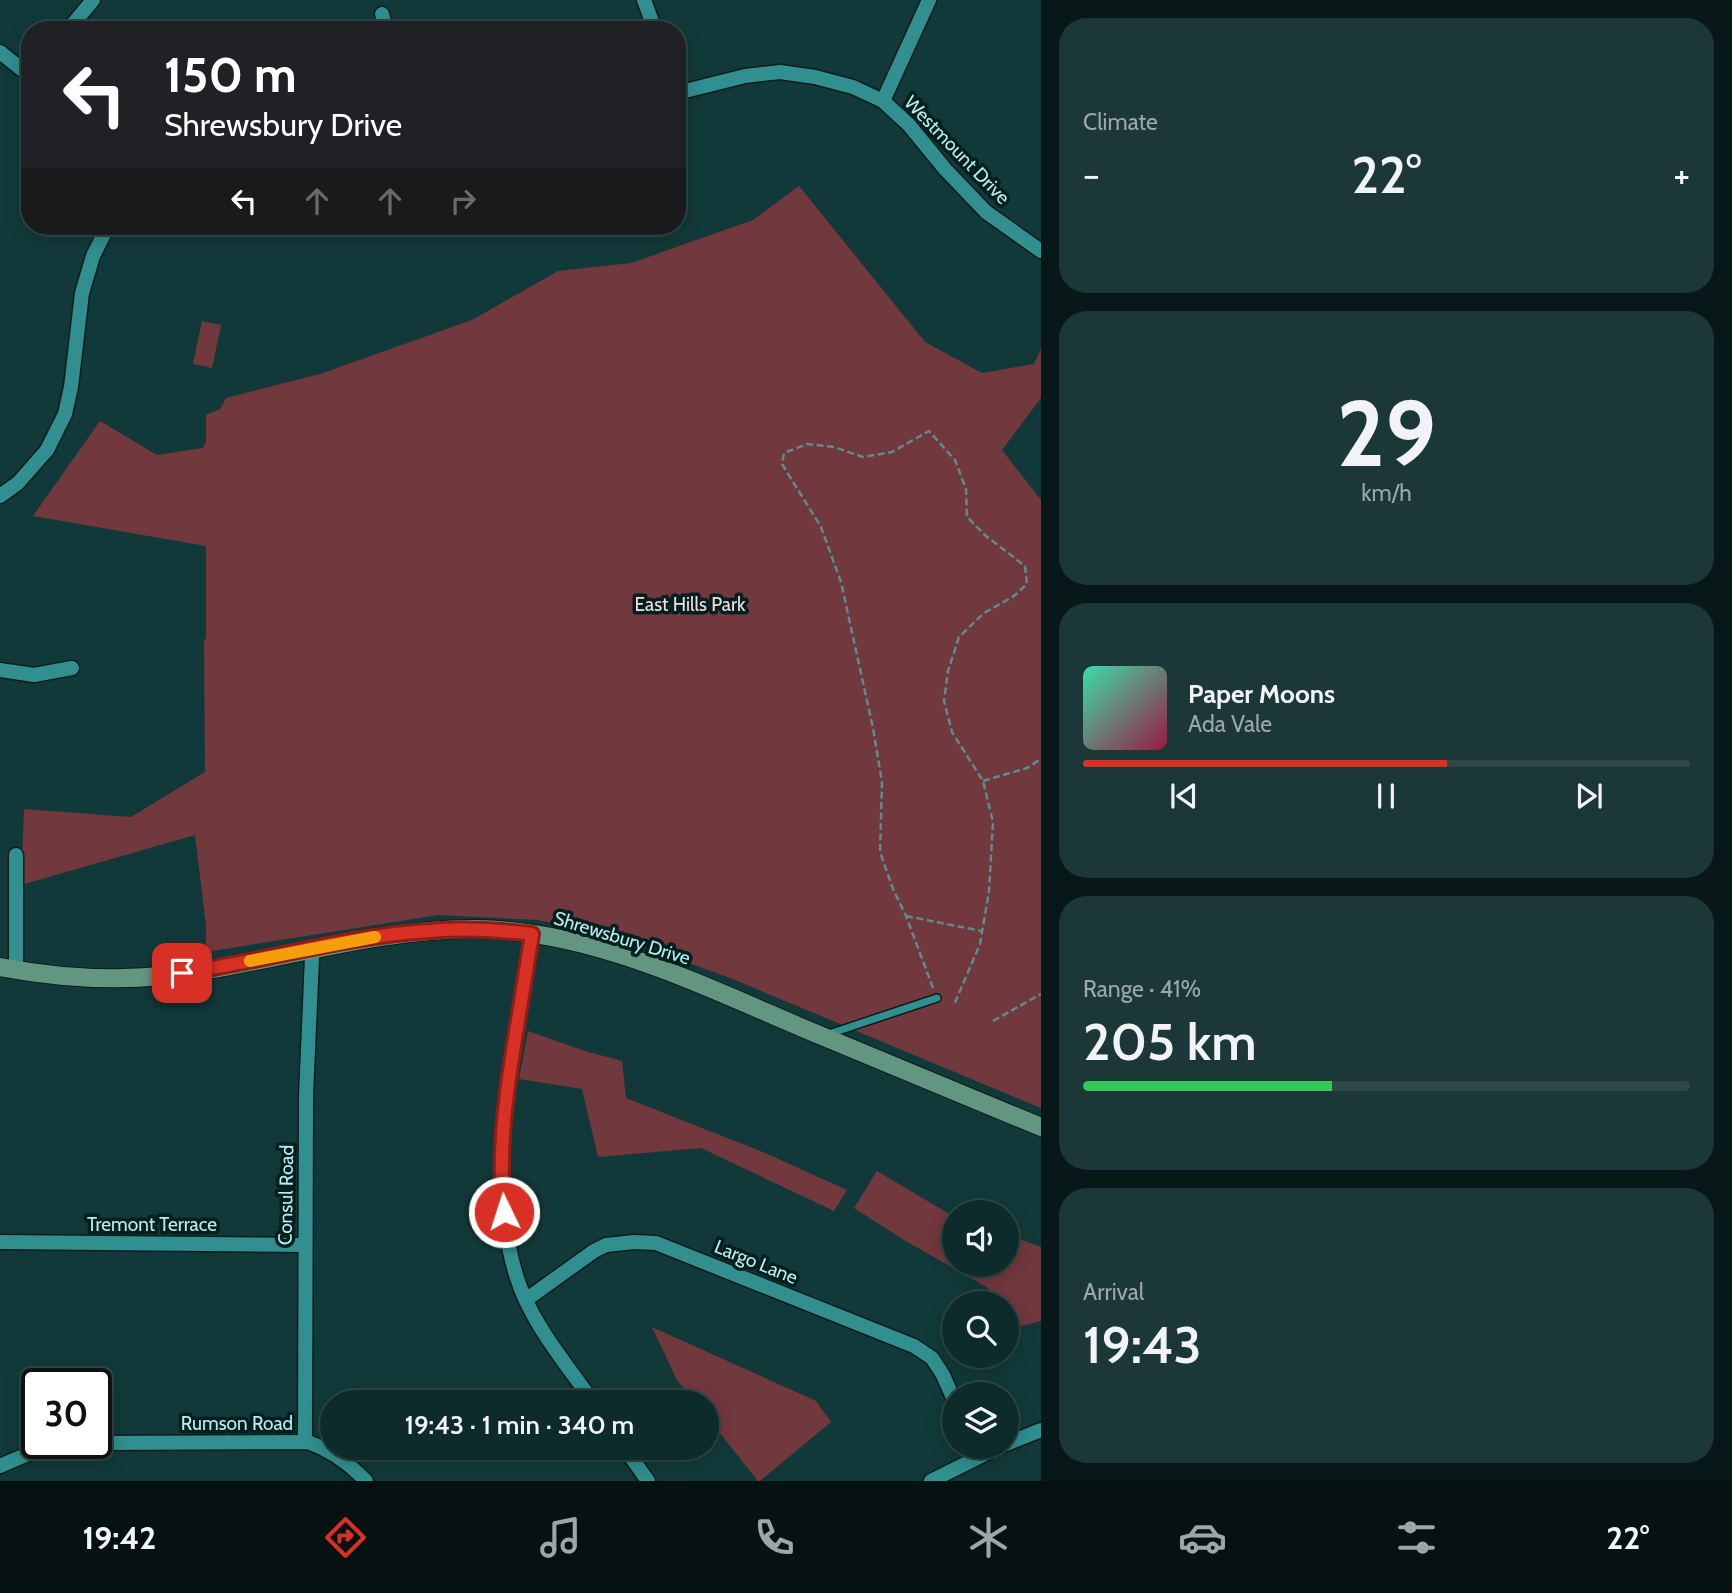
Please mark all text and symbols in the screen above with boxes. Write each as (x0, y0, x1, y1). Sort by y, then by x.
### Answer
text: 150 m (164, 45, 297, 104)
icon: left (49, 49, 140, 140)
street label: Westmount Drive (899, 91, 1015, 209)
text: Shrewsbury Drive (164, 105, 402, 144)
text: Climate (1083, 108, 1158, 136)
text: 22° (1352, 143, 1421, 206)
text: − (1083, 151, 1100, 198)
text: + (1673, 151, 1690, 198)
icon: left (225, 182, 263, 220)
icon: ahead (298, 182, 336, 220)
icon: ahead (371, 182, 409, 220)
icon: right (444, 182, 482, 220)
text: 29 (1337, 378, 1436, 489)
text: km/h (1361, 479, 1412, 507)
park label: East Hills Park (635, 593, 746, 616)
text: Paper Moons (1188, 678, 1335, 710)
text: Ada Vale (1188, 710, 1272, 738)
icon: previous (1165, 777, 1203, 815)
icon: pause (1367, 777, 1405, 815)
icon: next (1570, 777, 1608, 815)
street label: Shrewsbury Drive (551, 906, 693, 970)
pin (152, 943, 212, 1003)
icon: arrive (163, 954, 201, 992)
text: Range · 41% (1083, 975, 1201, 1003)
text: 205 km (1083, 1010, 1257, 1073)
street label: Consul Road (274, 1145, 298, 1245)
position arrow (467, 1175, 541, 1249)
map controls (942, 1200, 1019, 1459)
button: sound (942, 1200, 1019, 1277)
street label: Tremont Terrace (87, 1213, 217, 1236)
street label: Largo Lane (711, 1235, 801, 1289)
text: Arrival (1083, 1278, 1144, 1306)
button: search (942, 1291, 1019, 1368)
text: 19:43 (1083, 1313, 1202, 1376)
speed limit sign: 30 (21, 1368, 112, 1459)
button: layers (942, 1382, 1019, 1459)
text: 19:43 · 1 min · 340 m (405, 1409, 634, 1441)
street label: Rumson Road (181, 1412, 293, 1435)
icon: directions (321, 1513, 370, 1562)
icon: music (536, 1513, 585, 1562)
icon: phone (750, 1513, 799, 1562)
icon: climate (964, 1513, 1013, 1562)
icon: car (1178, 1513, 1227, 1562)
icon: filters (1392, 1513, 1441, 1562)
text: 19:42 (83, 1518, 156, 1557)
text: 22° (1606, 1518, 1649, 1557)

